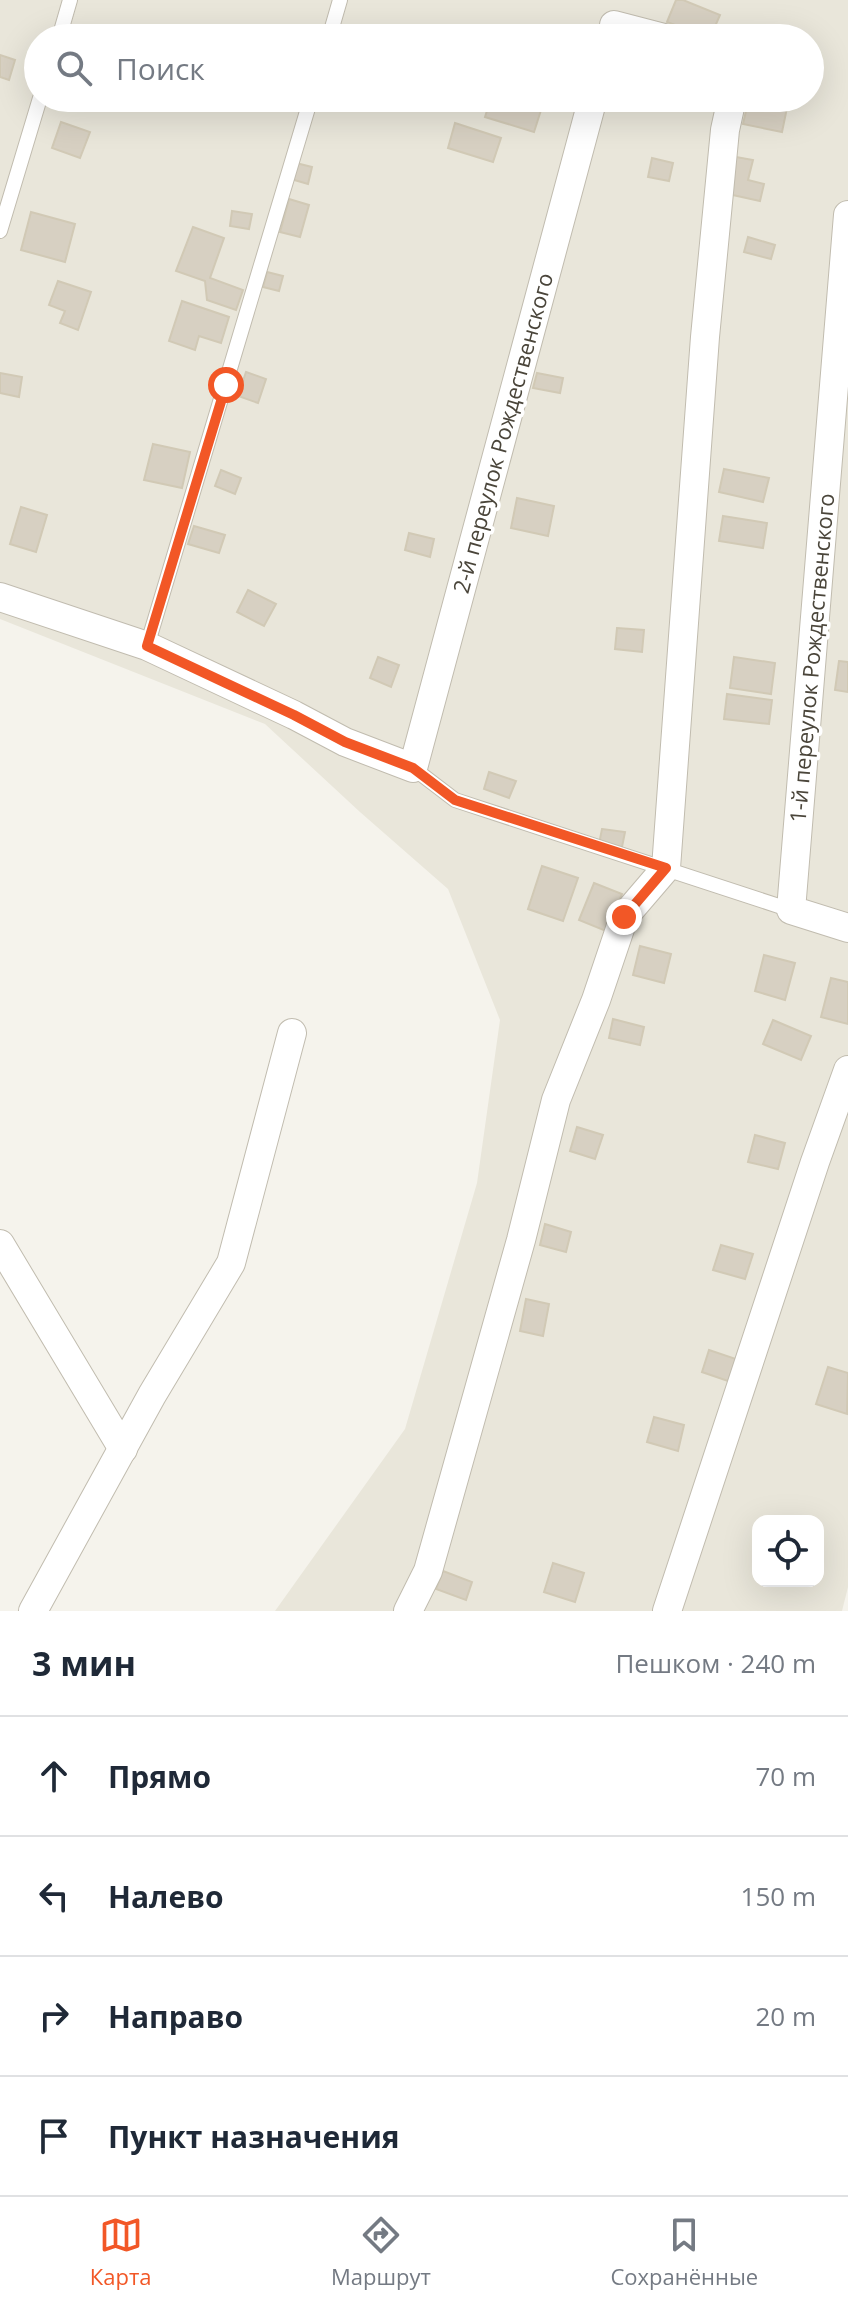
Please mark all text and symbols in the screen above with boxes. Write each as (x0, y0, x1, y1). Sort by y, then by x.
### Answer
search box (24, 24, 824, 112)
icon: search (52, 46, 96, 90)
text: Поиск (116, 48, 205, 89)
street label: 2-й переулок Рождественского (445, 269, 559, 596)
route start (208, 367, 244, 403)
street label: 1-й переулок Рождественского (782, 492, 840, 824)
route end (606, 899, 642, 935)
map controls (752, 1515, 824, 1587)
button: locate (752, 1515, 824, 1587)
text: 3 мин (32, 1640, 136, 1686)
text: Пешком · 240 m (615, 1645, 816, 1681)
icon: ahead (32, 1754, 76, 1798)
text: Прямо (108, 1756, 211, 1797)
text: 70 m (755, 1758, 816, 1794)
icon: left (32, 1874, 76, 1918)
text: Налево (108, 1876, 224, 1917)
text: 150 m (741, 1878, 816, 1914)
icon: right (32, 1994, 76, 2038)
text: Направо (108, 1996, 243, 2037)
text: 20 m (755, 1998, 816, 2034)
icon: arrive (32, 2114, 76, 2158)
text: Пункт назначения (108, 2116, 400, 2157)
tab: Карта (90, 2213, 151, 2291)
tab: Маршрут (331, 2213, 431, 2291)
tab: Сохранённые (611, 2213, 758, 2291)

